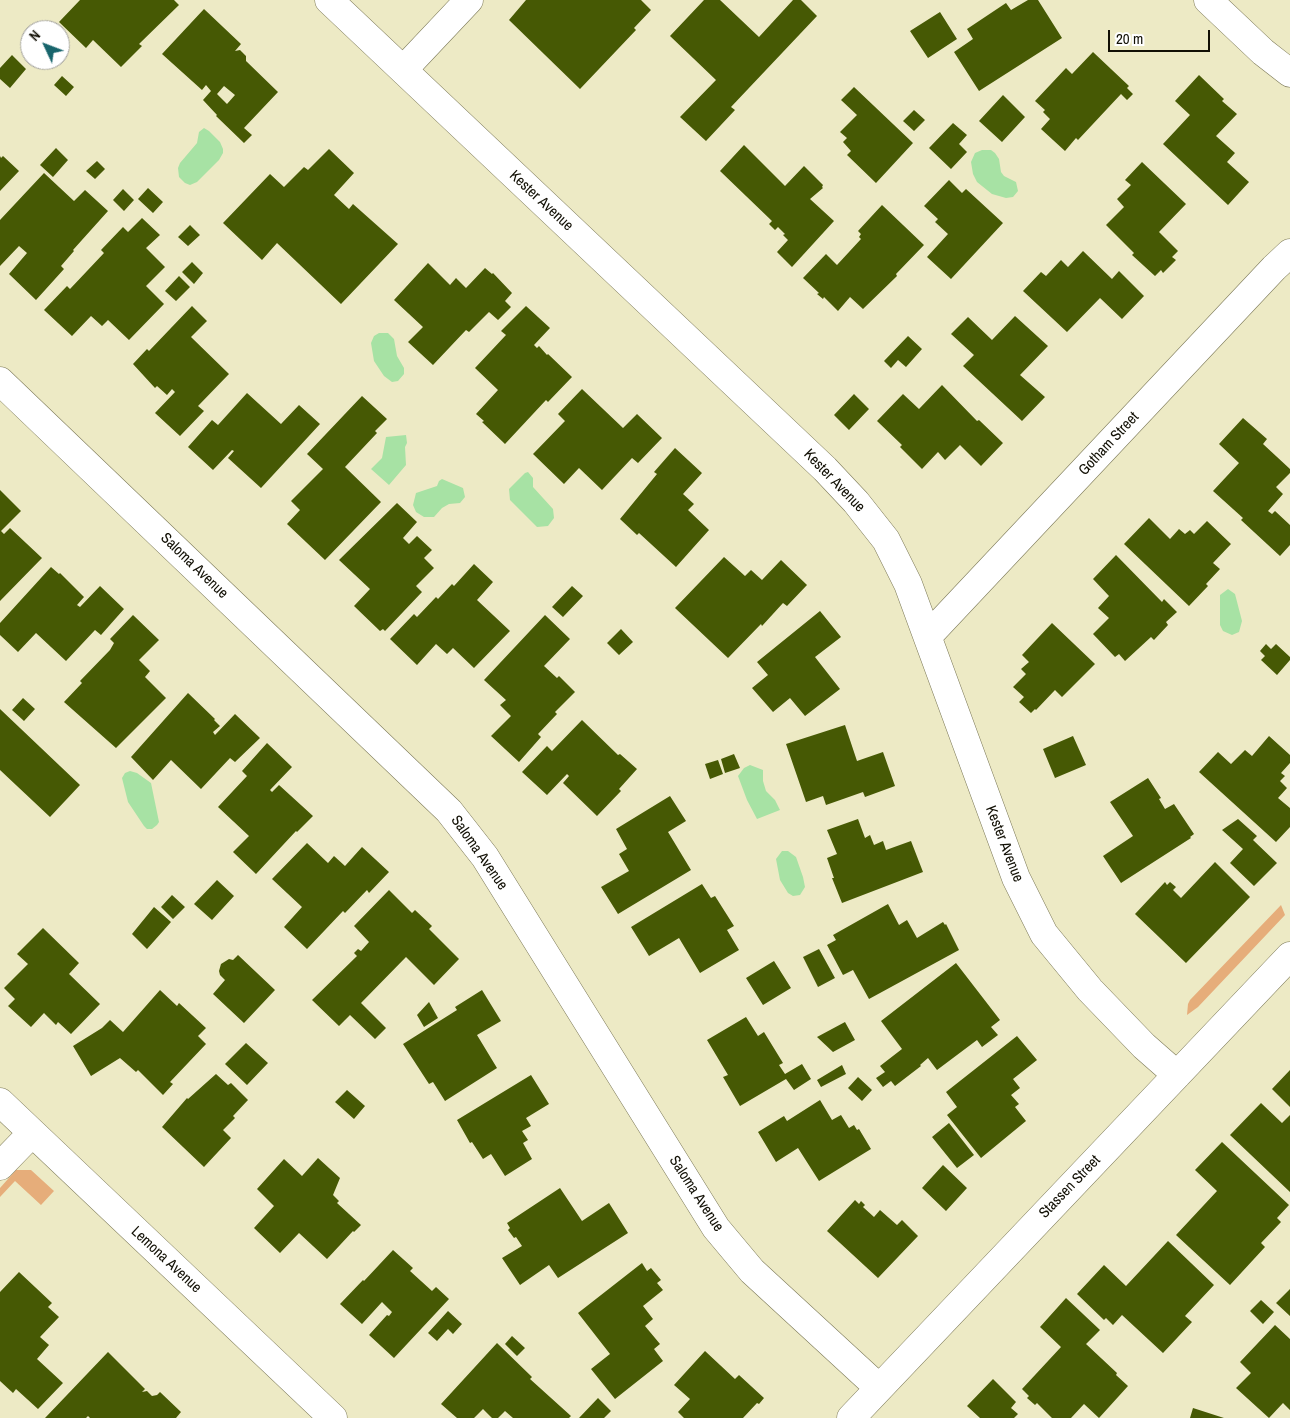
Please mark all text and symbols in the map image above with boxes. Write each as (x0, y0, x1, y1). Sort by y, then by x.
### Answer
north arrow (20, 20, 70, 70)
scale bar (1110, 20, 1212, 52)
text: N (25, 26, 44, 45)
text: 20 m (1116, 28, 1143, 49)
street label: Kester Avenue (505, 167, 577, 235)
street label: Gotham Street (1075, 409, 1143, 479)
street label: Kester Avenue (800, 446, 868, 516)
street label: Saloma Avenue (157, 529, 231, 603)
street label: Kester Avenue (981, 803, 1027, 885)
street label: Saloma Avenue (447, 812, 511, 894)
street label: Stassen Street (1036, 1152, 1104, 1222)
street label: Saloma Avenue (665, 1153, 727, 1235)
street label: Lemona Avenue (127, 1223, 205, 1297)

